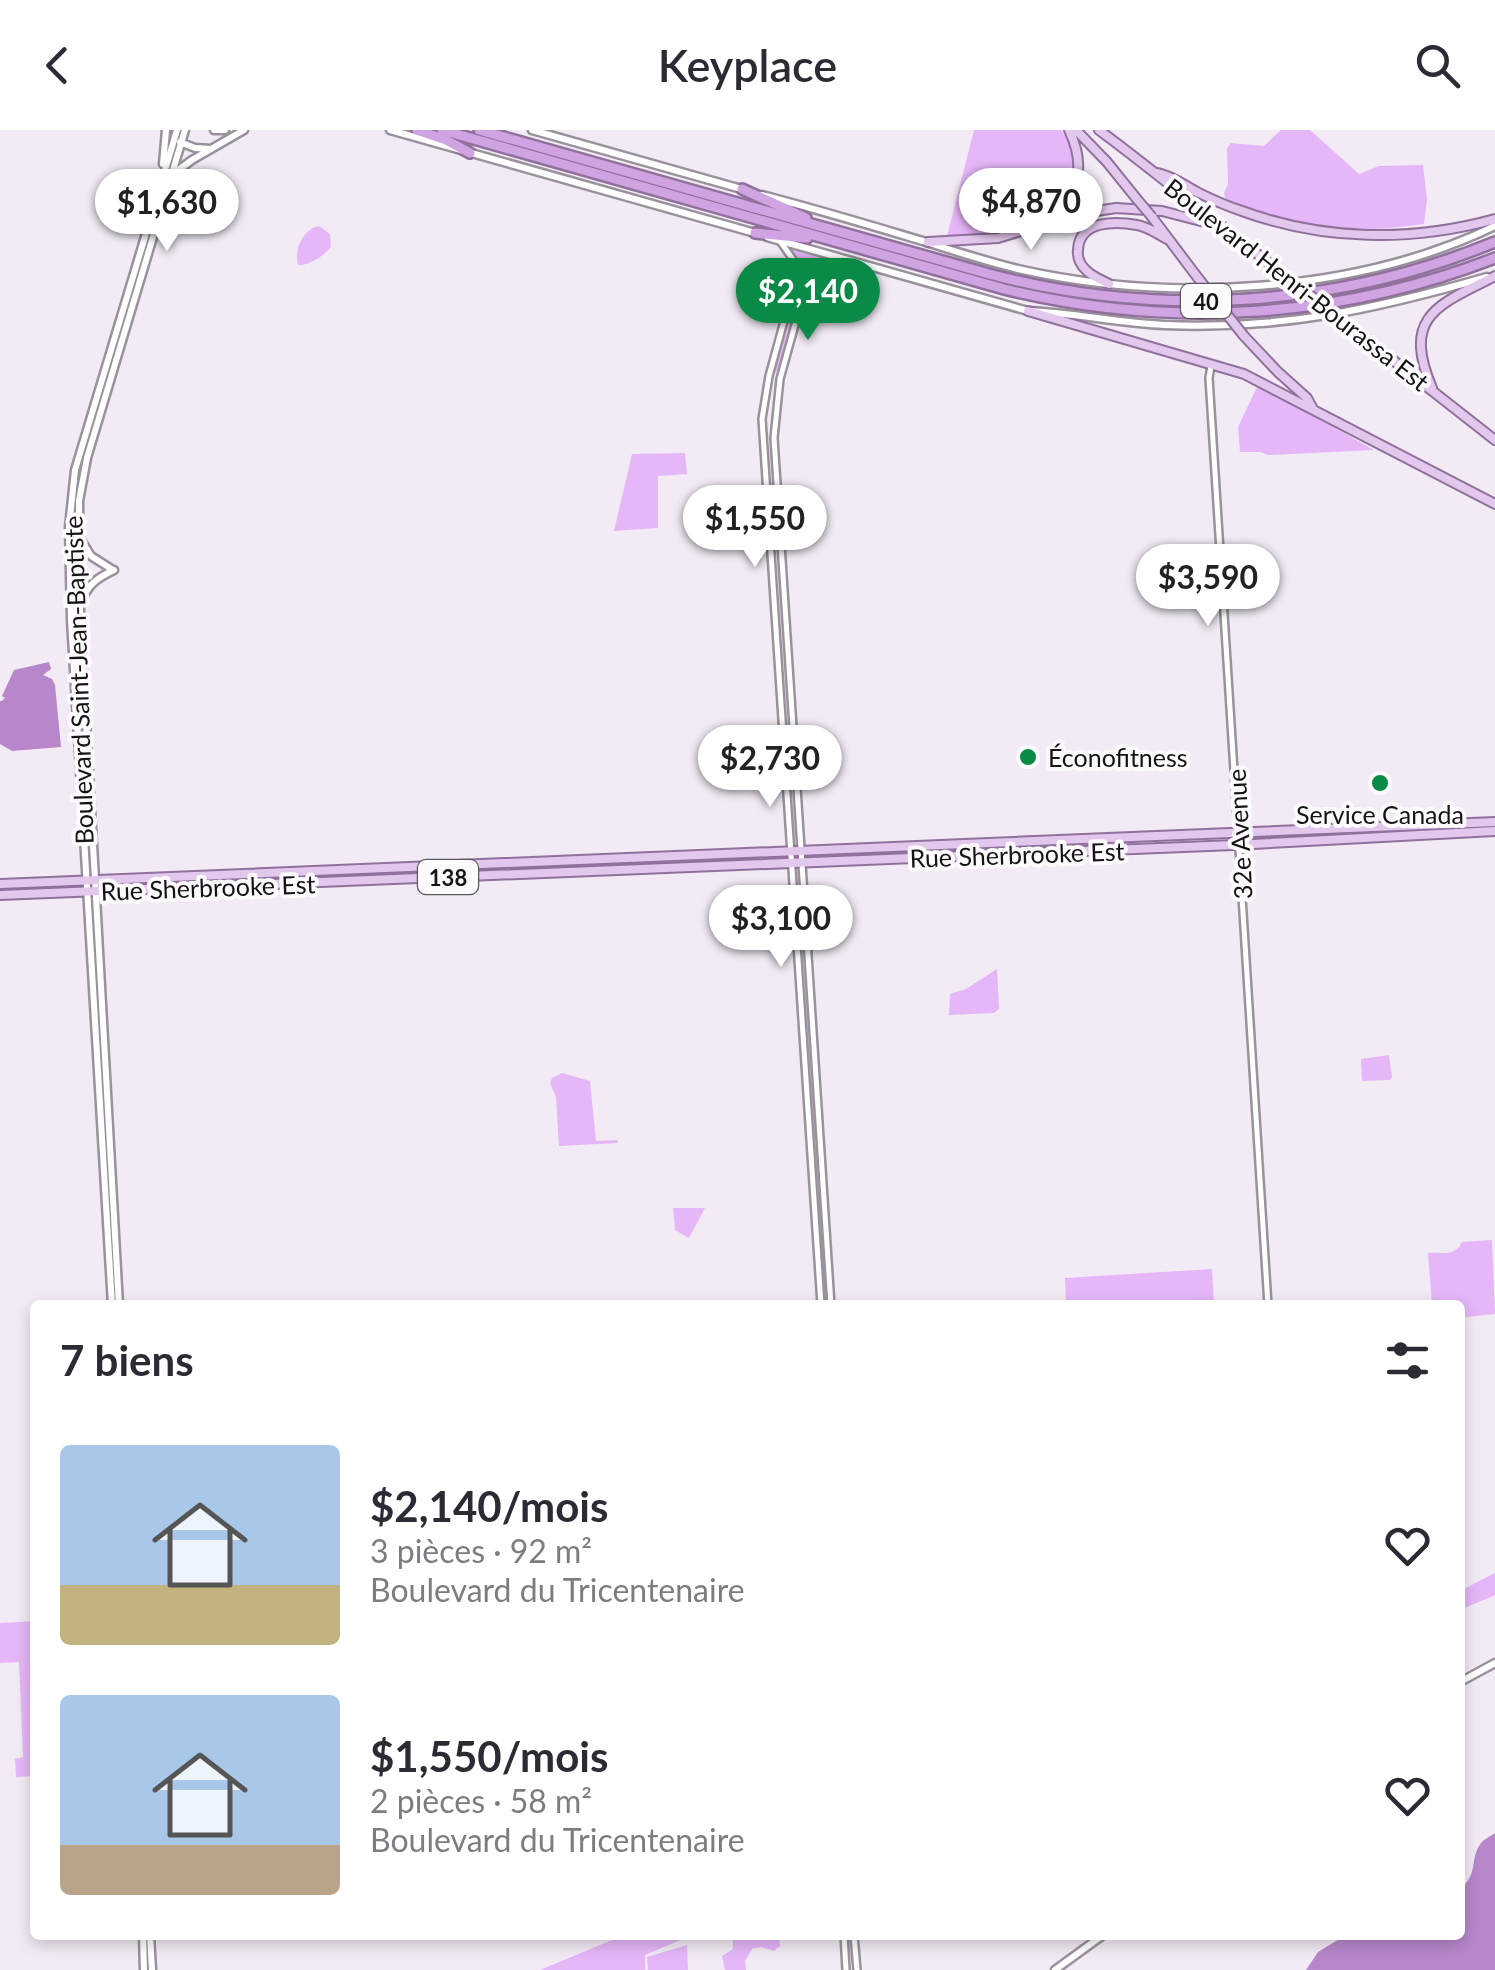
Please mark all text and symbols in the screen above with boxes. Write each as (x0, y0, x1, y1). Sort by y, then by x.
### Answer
icon: back (30, 38, 85, 93)
text: Keyplace (658, 38, 837, 92)
icon: search (1410, 38, 1465, 93)
pin: $4,870 (950, 168, 1112, 253)
pin: $1,630 (86, 169, 248, 254)
street label: Boulevard Henri-Bourassa Est (1159, 171, 1435, 397)
text: $4,870 (981, 181, 1081, 220)
text: $1,630 (117, 182, 217, 221)
pin: $2,140 (727, 258, 889, 343)
text: $2,140 (758, 271, 858, 310)
road number: 40 (1181, 284, 1231, 318)
pin: $1,550 (674, 485, 836, 570)
text: $1,550 (705, 498, 805, 537)
street label: Boulevard Saint-Jean-Baptiste (57, 515, 99, 845)
pin: $3,590 (1127, 544, 1289, 629)
text: $3,590 (1158, 557, 1258, 596)
pin: $2,730 (689, 725, 851, 810)
text: $2,730 (720, 738, 820, 777)
place label: Éconofitness (1048, 742, 1188, 772)
marker: Éconofitness (1017, 746, 1039, 768)
street label: 32e Avenue (1221, 768, 1257, 900)
marker: Service Canada (1369, 772, 1391, 794)
place label: Service Canada (1296, 799, 1464, 829)
street label: Rue Sherbrooke Est (909, 835, 1125, 873)
road number: 138 (418, 860, 478, 894)
street label: Rue Sherbrooke Est (100, 868, 316, 906)
pin: $3,100 (700, 885, 862, 970)
text: $3,100 (731, 898, 831, 937)
icon: filters (1380, 1333, 1435, 1388)
text: 7 biens (60, 1335, 194, 1385)
text: $2,140/mois (370, 1481, 608, 1531)
icon: home (140, 1485, 260, 1605)
icon: heart (1380, 1518, 1435, 1573)
text: 3 pièces · 92 m² (370, 1531, 592, 1570)
text: Boulevard du Tricentenaire (370, 1570, 745, 1609)
text: $1,550/mois (370, 1731, 608, 1781)
icon: home (140, 1735, 260, 1855)
icon: heart (1380, 1768, 1435, 1823)
text: 2 pièces · 58 m² (370, 1781, 592, 1820)
text: Boulevard du Tricentenaire (370, 1820, 745, 1859)

